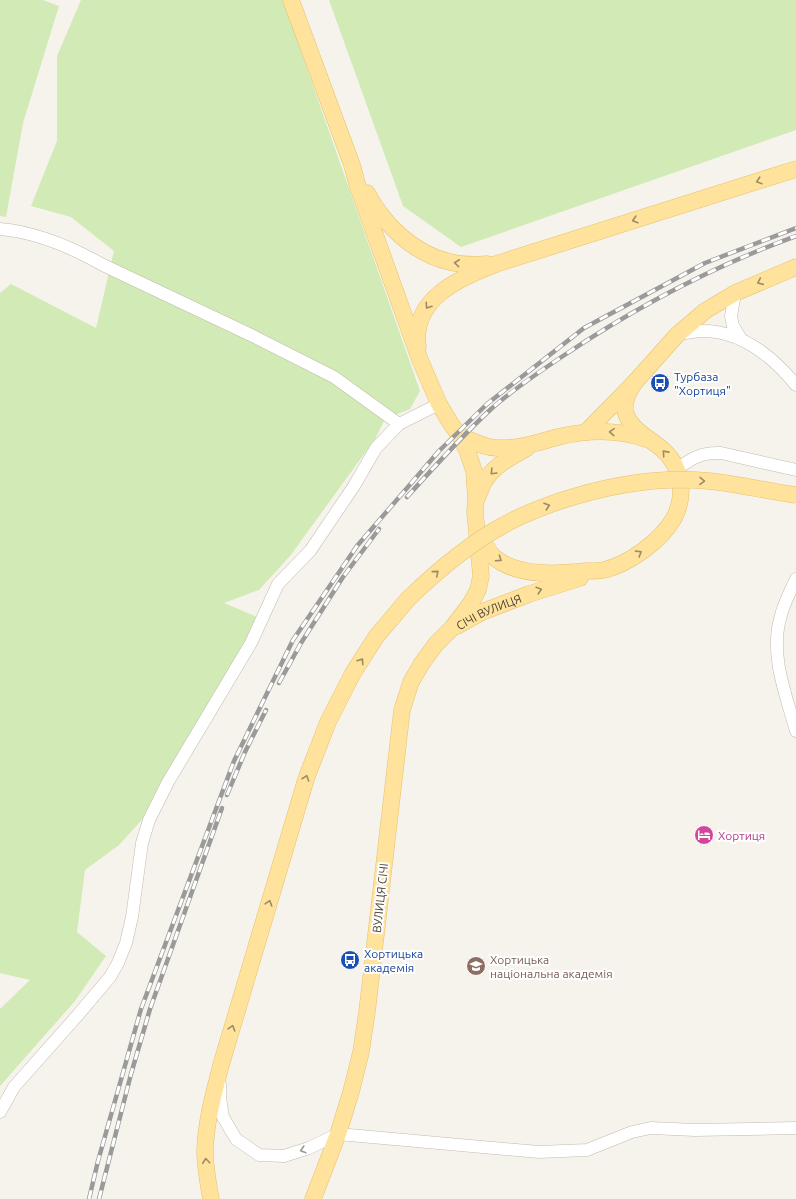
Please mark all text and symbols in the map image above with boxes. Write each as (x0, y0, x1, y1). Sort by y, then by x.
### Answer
one-way arrow (756, 176, 763, 185)
one-way arrow (632, 215, 639, 224)
one-way arrow (454, 259, 460, 268)
one-way arrow (757, 277, 764, 285)
one-way arrow (425, 302, 433, 309)
place label: Турбаза "Хортиця" (674, 370, 731, 397)
bus stop icon: Турбаза "Хортиця" (649, 372, 671, 394)
one-way arrow (609, 428, 615, 437)
one-way arrow (662, 450, 670, 458)
one-way arrow (490, 467, 498, 475)
one-way arrow (699, 477, 705, 485)
one-way arrow (543, 502, 550, 510)
one-way arrow (635, 550, 642, 557)
one-way arrow (495, 554, 502, 562)
one-way arrow (432, 570, 439, 577)
one-way arrow (536, 587, 543, 595)
street label: СІЧІ ВУЛИЦЯ (454, 591, 523, 632)
one-way arrow (356, 658, 364, 665)
one-way arrow (302, 775, 310, 782)
hotel icon: Хортиця (693, 824, 715, 846)
place label: Хортиця (718, 829, 765, 842)
street label: ВУЛИЦЯ СІЧІ (370, 862, 390, 934)
one-way arrow (264, 900, 273, 907)
place label: Хортицька академія (364, 947, 423, 974)
bus stop icon: Хортицька академія (339, 949, 361, 971)
place label: Хортицька національна академія (490, 953, 613, 980)
school or university icon: Хортицька національна академія (465, 955, 487, 977)
one-way arrow (227, 1024, 236, 1031)
one-way arrow (299, 1145, 306, 1154)
one-way arrow (201, 1157, 210, 1164)

